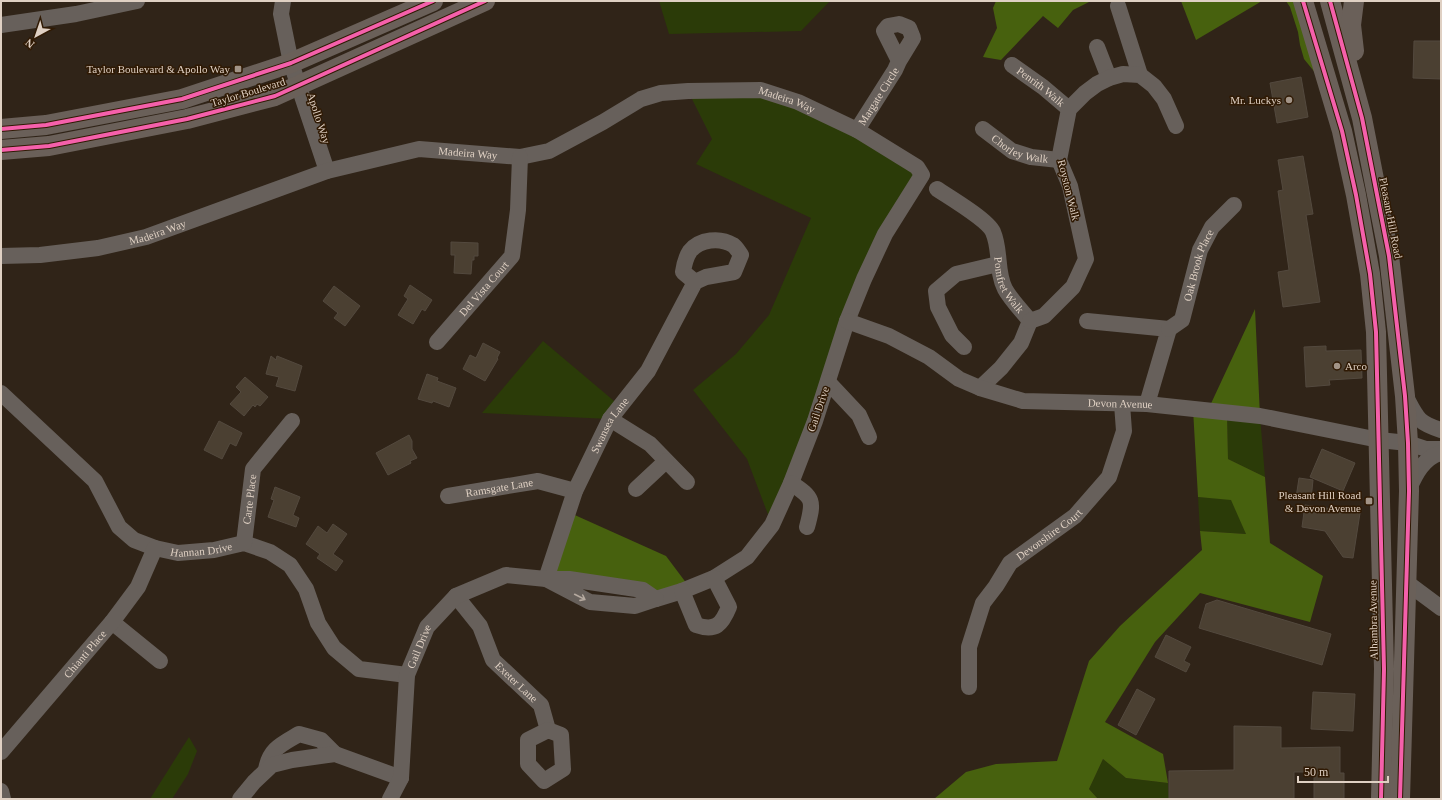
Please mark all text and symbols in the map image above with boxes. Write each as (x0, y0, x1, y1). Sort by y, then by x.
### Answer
north arrow (16, 16, 56, 56)
text: N (23, 36, 36, 51)
place label: Taylor Boulevard & Apollo Way (86, 63, 230, 75)
marker: Taylor Boulevard & Apollo Way (233, 64, 243, 74)
street label: Penrith Walk (1015, 64, 1068, 109)
street label: Margate Circle (856, 65, 901, 127)
street label: Taylor Boulevard (209, 75, 287, 109)
street label: Madeira Way (757, 84, 817, 115)
street label: Apollo Way (305, 91, 333, 146)
place label: Mr. Luckys (1230, 94, 1281, 106)
marker: Mr. Luckys (1284, 95, 1294, 105)
street label: Chorley Walk (989, 132, 1049, 165)
street label: Madeira Way (438, 145, 498, 161)
street label: Royston Walk (1056, 158, 1082, 222)
street label: Pleasant Hill Road (1377, 176, 1405, 260)
street label: Madeira Way (128, 217, 188, 247)
street label: Oak Brook Place (1181, 227, 1216, 303)
street label: Pomfret Walk (992, 256, 1027, 316)
street label: Del Vista Court (457, 259, 511, 318)
place label: Arco (1345, 360, 1367, 372)
marker: Arco (1332, 361, 1342, 371)
street label: Gail Drive (805, 385, 831, 433)
street label: Swansea Lane (588, 395, 631, 455)
street label: Devon Avenue (1088, 397, 1153, 411)
street label: Carte Place (240, 473, 258, 525)
street label: Ramsgate Lane (465, 476, 534, 499)
place label: Pleasant Hill Road & Devon Avenue (1279, 489, 1361, 514)
marker: Pleasant Hill Road & Devon Avenue (1364, 496, 1374, 506)
street label: Devonshire Court (1014, 506, 1085, 562)
street label: Hannan Drive (169, 540, 233, 559)
street label: Alhambra Avenue (1366, 580, 1380, 660)
one-way arrow (574, 594, 586, 601)
street label: Gail Drive (404, 621, 433, 670)
street label: Chianti Place (61, 627, 109, 680)
street label: Exeter Lane (493, 659, 540, 705)
scale bar (1298, 758, 1388, 784)
text: 50 m (1304, 765, 1329, 779)

